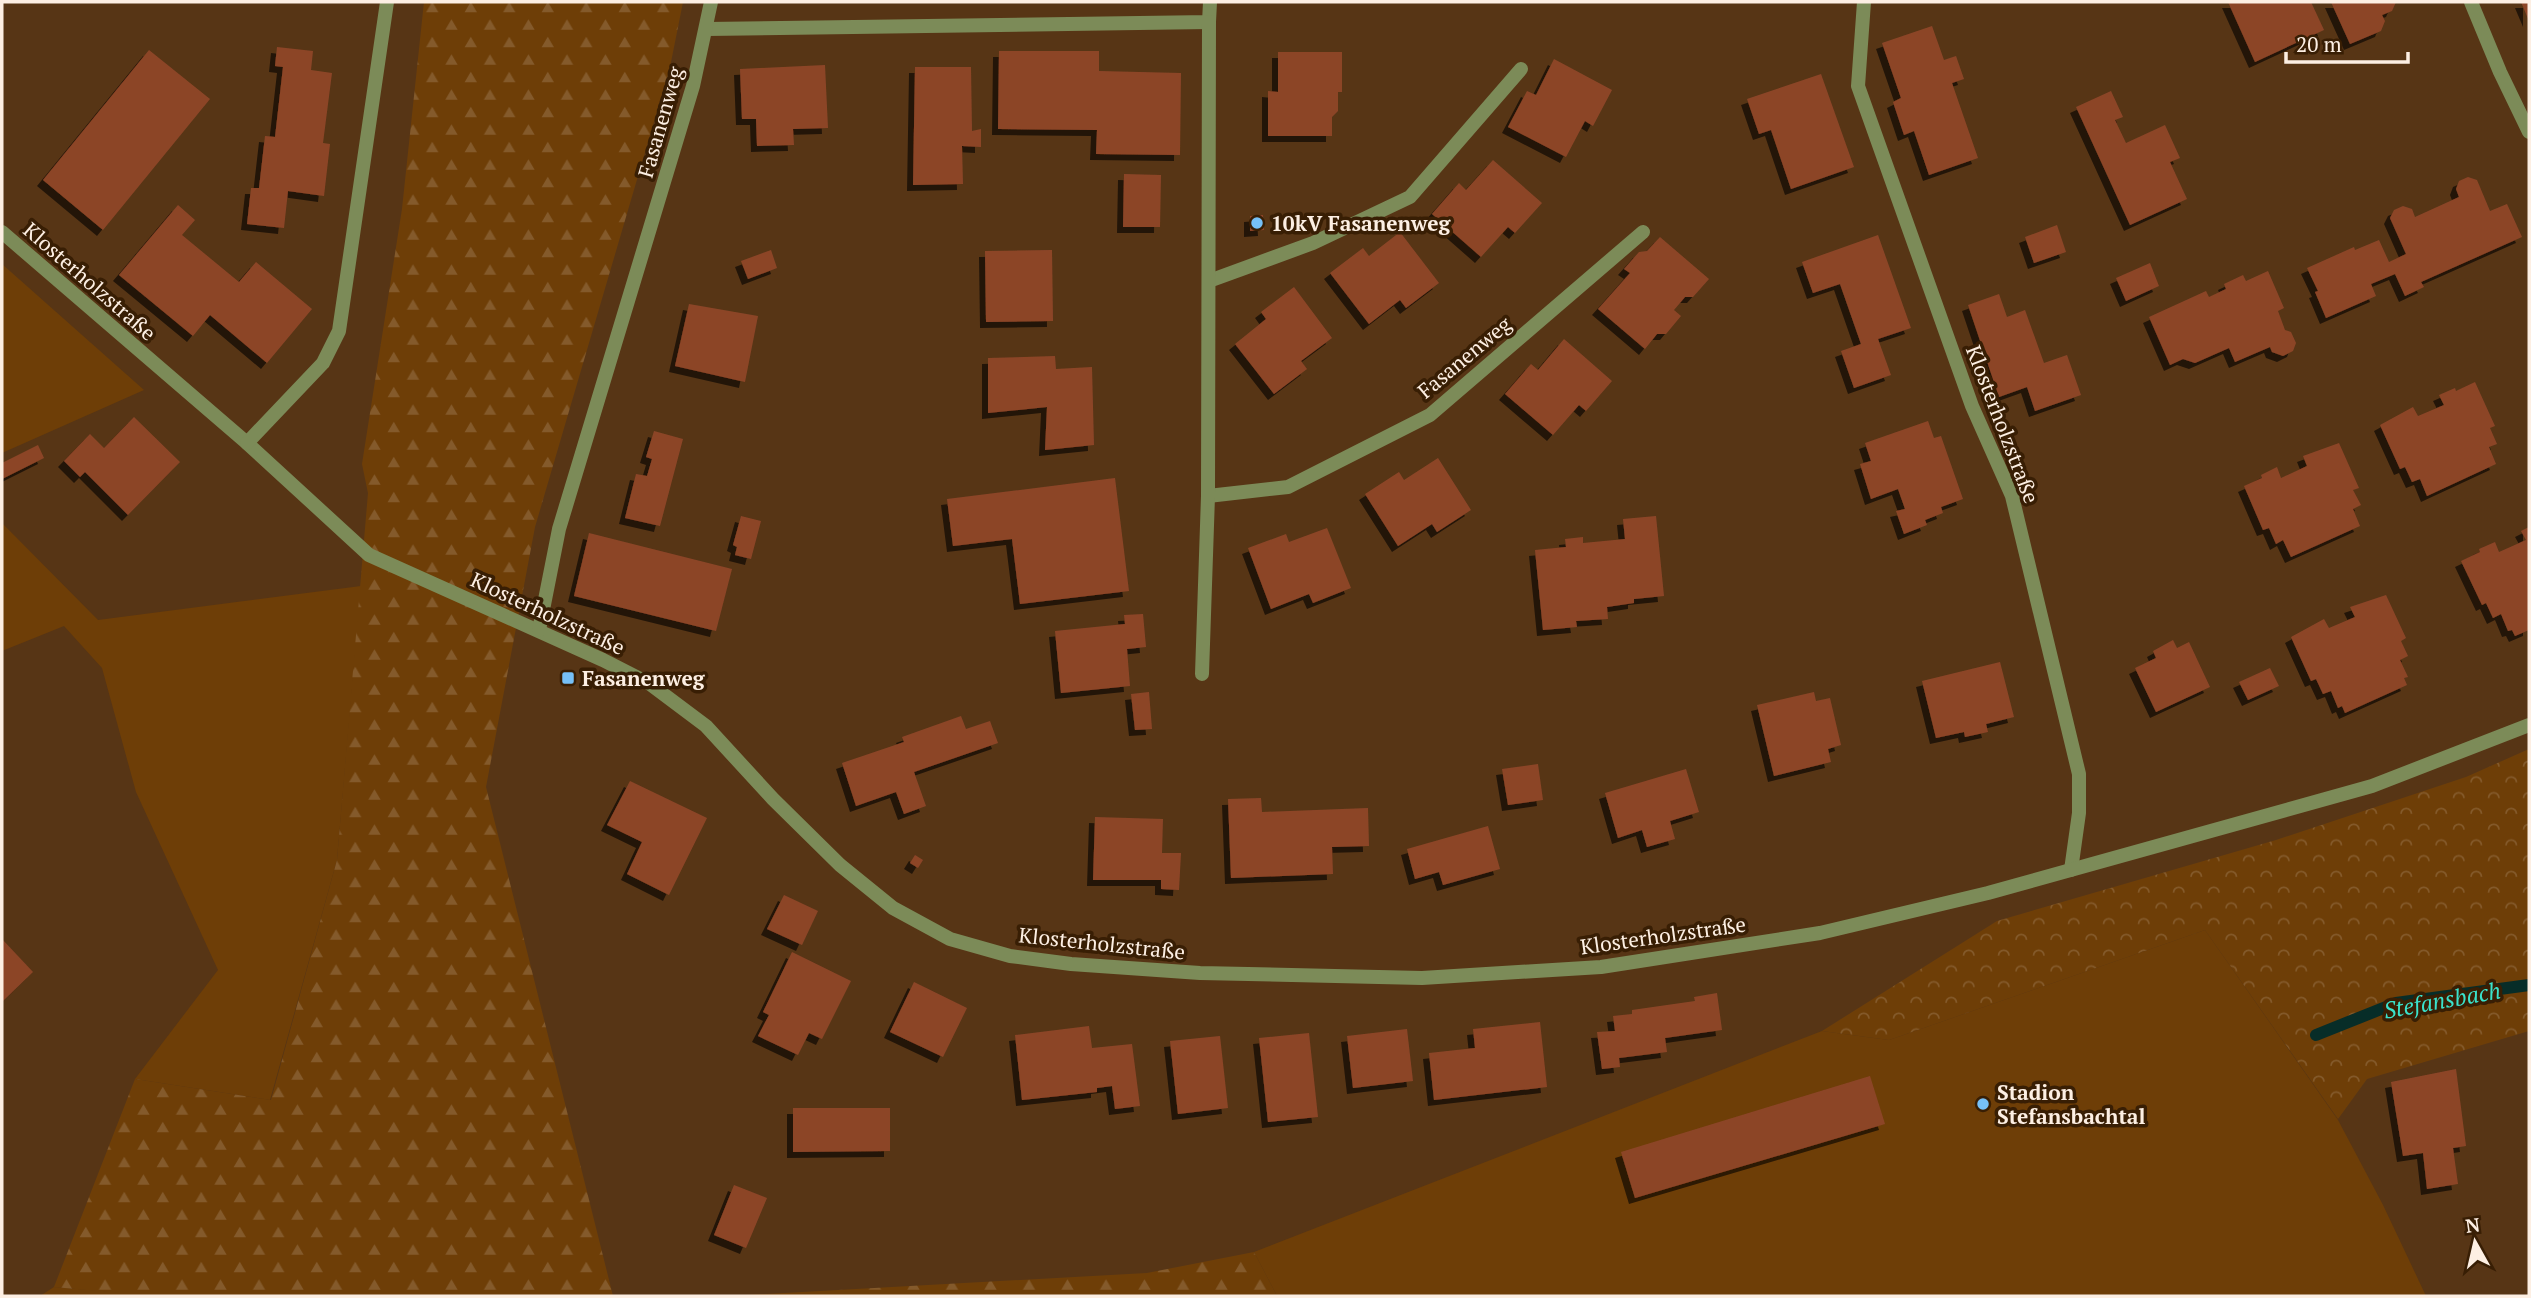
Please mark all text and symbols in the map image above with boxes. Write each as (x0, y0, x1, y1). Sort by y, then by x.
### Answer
scale bar (2286, 21, 2408, 65)
text: 20 m (2296, 30, 2342, 58)
street label: Fasanenweg (631, 62, 689, 181)
place label: 10kV Fasanenweg (1271, 209, 1452, 237)
marker: 10kV Fasanenweg (1249, 215, 1265, 231)
street label: Klosterholzstraße (18, 216, 162, 346)
street label: Fasanenweg (1411, 309, 1517, 404)
street label: Klosterholzstraße (1960, 341, 2046, 507)
street label: Klosterholzstraße (466, 565, 630, 661)
place label: Fasanenweg (582, 664, 706, 692)
marker: Fasanenweg (560, 670, 576, 686)
street label: Klosterholzstraße (1578, 910, 1748, 960)
street label: Klosterholzstraße (1017, 920, 1187, 966)
water label: Stefansbach (2381, 974, 2503, 1026)
place label: Stadion Stefansbachtal (1997, 1078, 2146, 1130)
marker: Stadion Stefansbachtal (1975, 1096, 1991, 1112)
north arrow (2440, 1207, 2510, 1277)
text: N (2464, 1211, 2482, 1238)

